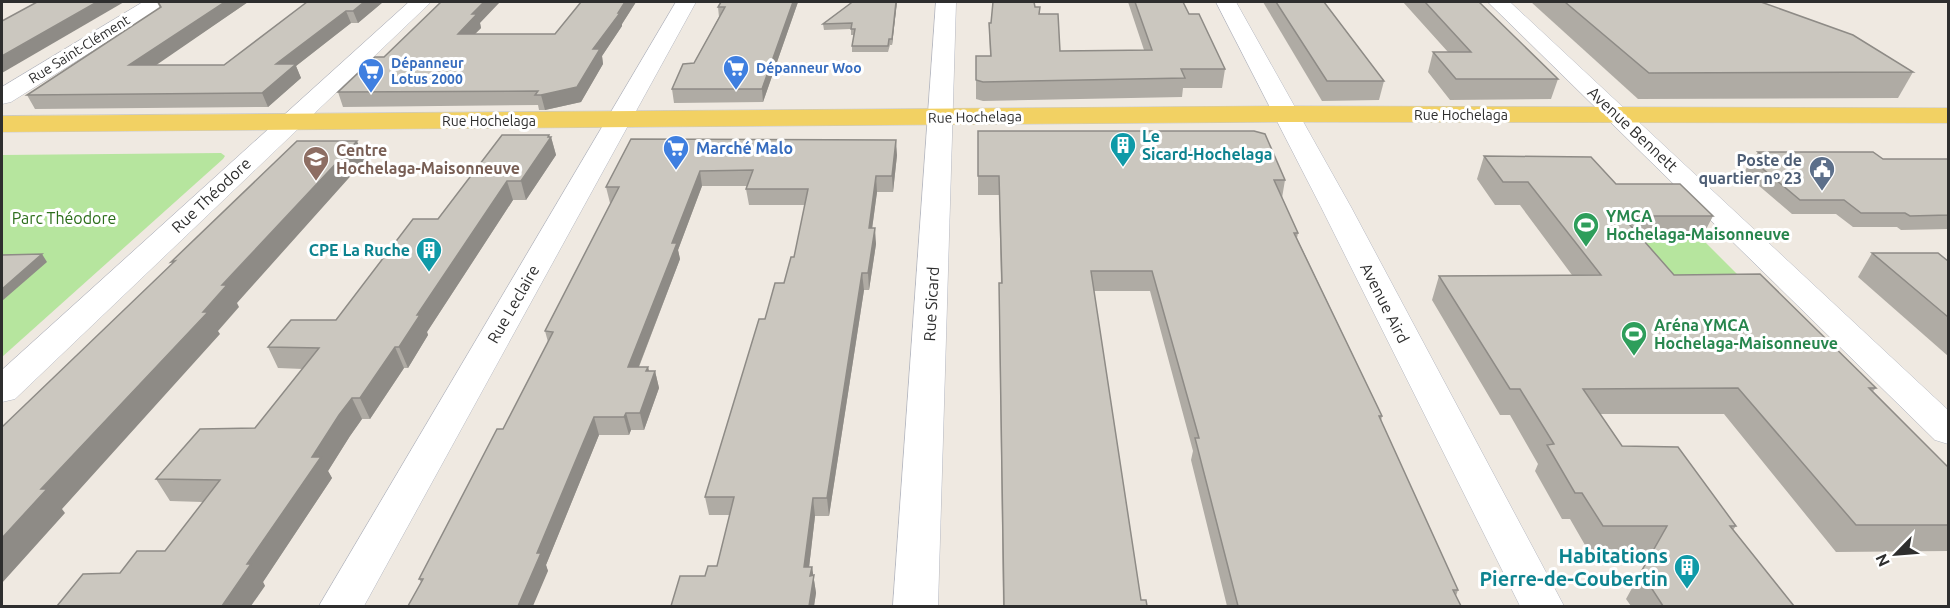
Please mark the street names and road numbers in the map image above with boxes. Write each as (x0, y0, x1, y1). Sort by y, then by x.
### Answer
street label: Rue Saint-Clément (26, 11, 133, 87)
street label: Avenue Bennett (1584, 83, 1682, 176)
street label: Rue Hochelaga (1414, 107, 1508, 123)
street label: Rue Hochelaga (928, 108, 1022, 126)
street label: Rue Hochelaga (442, 113, 536, 129)
street label: Rue Théodore (168, 154, 254, 236)
street label: Avenue Aird (1357, 260, 1413, 346)
street label: Rue Leclaire (483, 262, 543, 346)
street label: Rue Sicard (920, 266, 942, 342)

